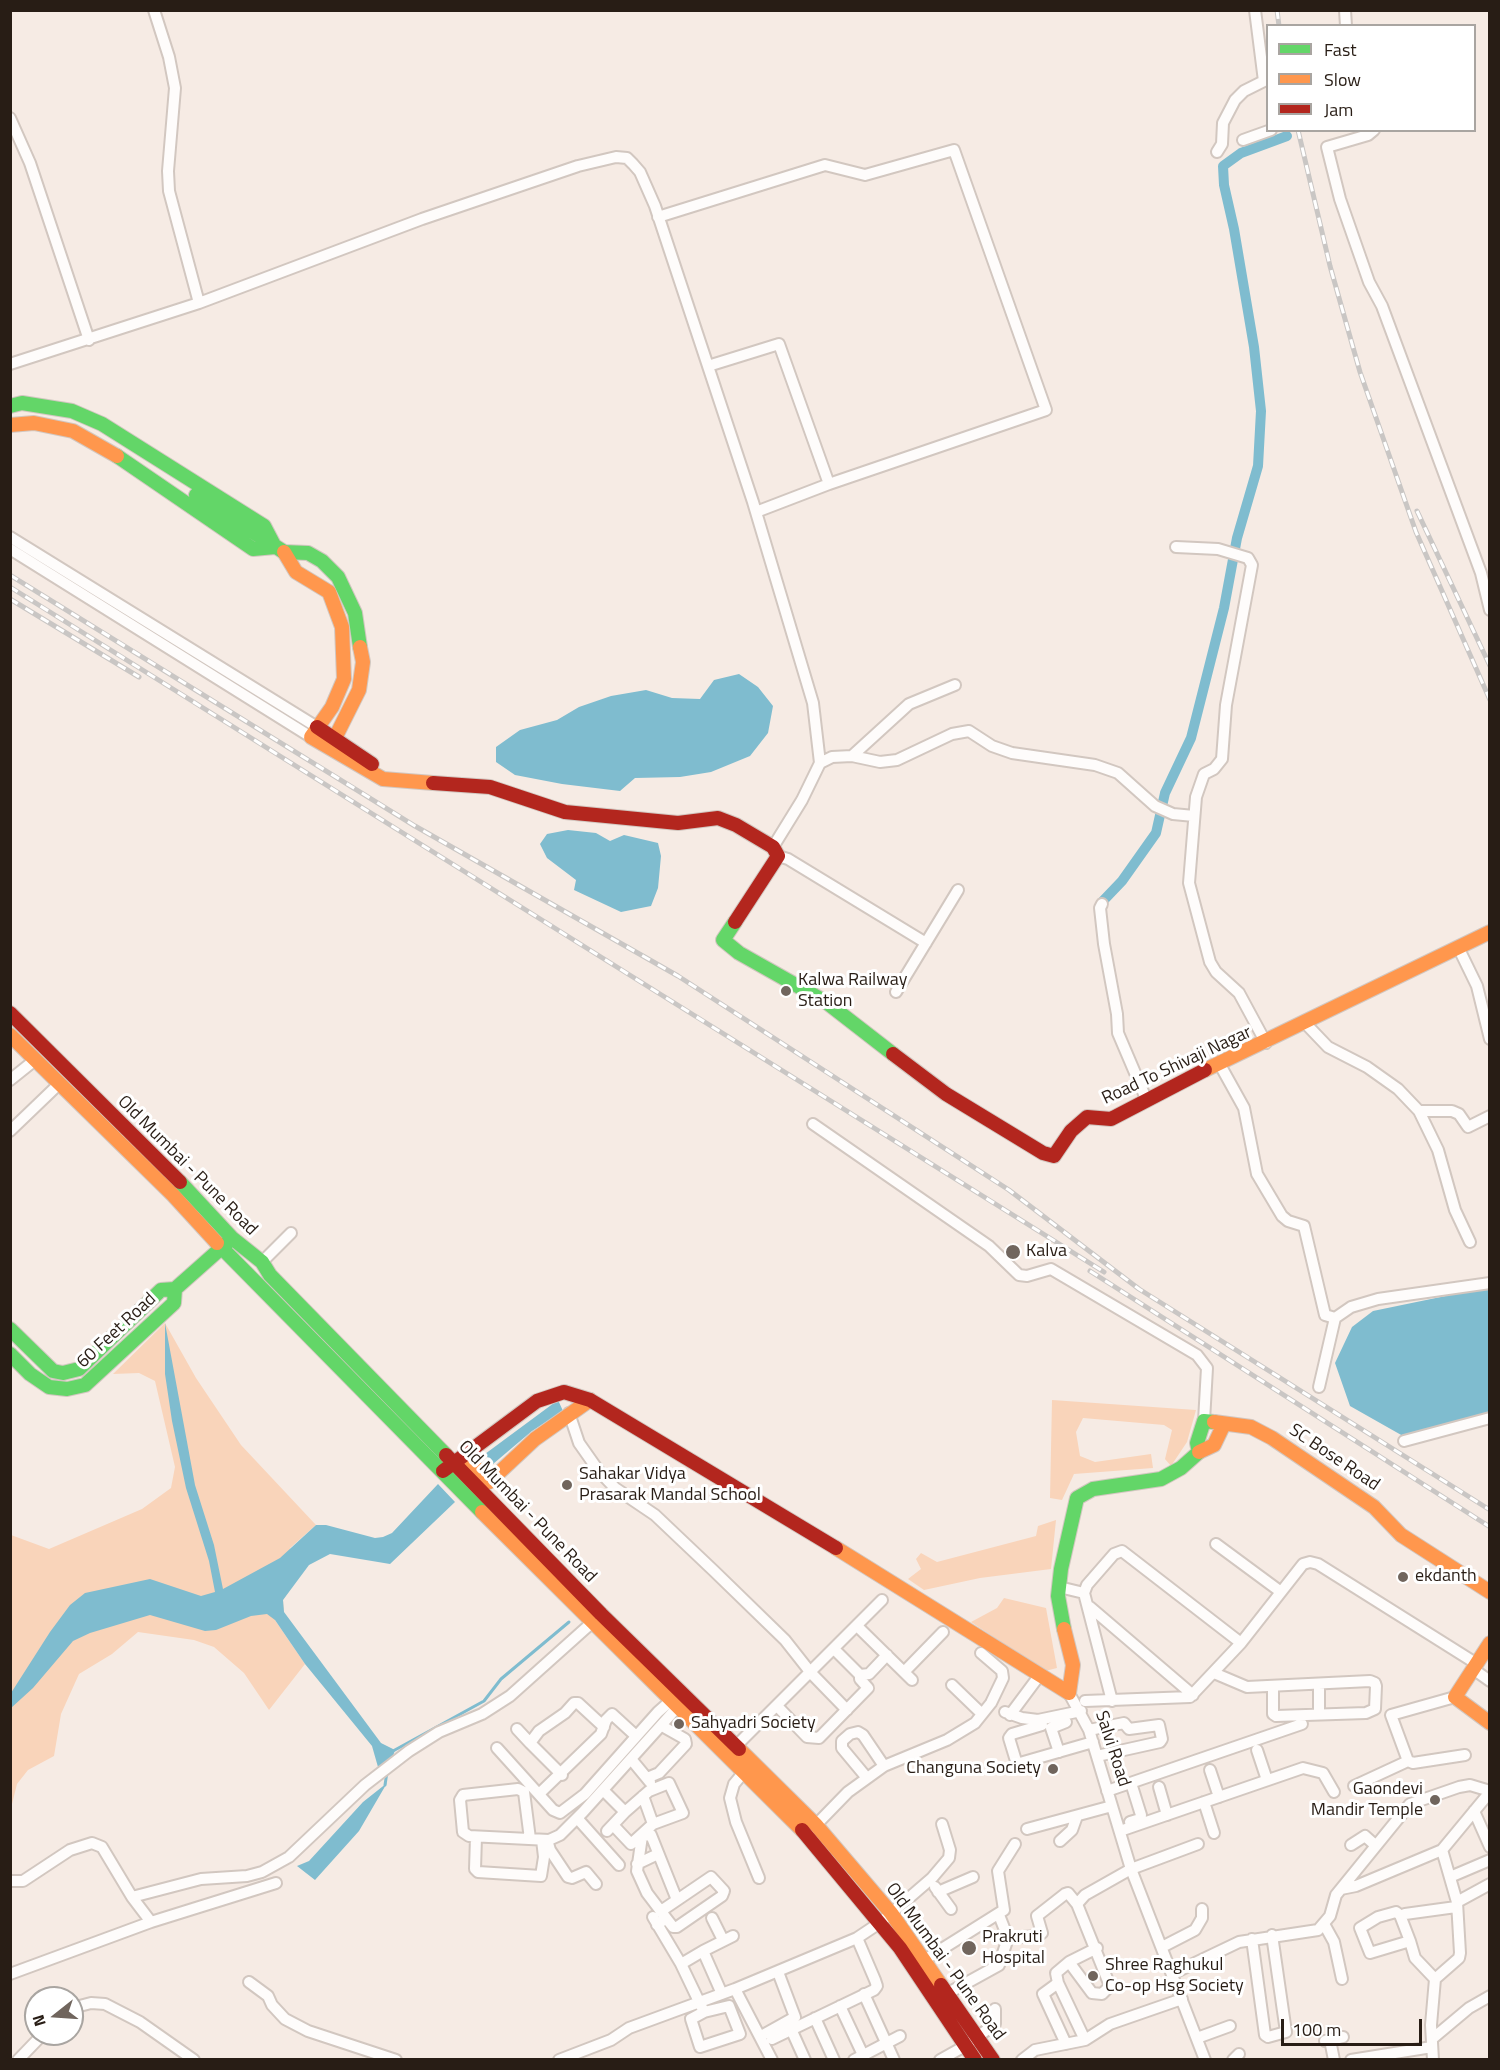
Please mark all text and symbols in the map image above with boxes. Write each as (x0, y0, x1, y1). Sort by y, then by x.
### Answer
legend (1266, 24, 1476, 132)
text: Fast (1324, 36, 1357, 63)
text: Slow (1324, 66, 1361, 93)
text: Jam (1324, 96, 1353, 123)
place label: Kalwa Railway Station (798, 970, 907, 1012)
marker: Kalwa Railway Station (779, 984, 793, 998)
street label: Road To Shivaji Nagar (1099, 1022, 1255, 1110)
street label: Old Mumbai - Pune Road (112, 1091, 262, 1241)
place label: Kalva (1026, 1241, 1067, 1263)
marker: Kalva (1004, 1243, 1022, 1261)
street label: 60 Feet Road (73, 1289, 161, 1373)
street label: SC Bose Road (1285, 1420, 1383, 1496)
street label: Old Mumbai - Pune Road (453, 1436, 601, 1588)
place label: Sahakar Vidya Prasarak Mandal School (579, 1464, 761, 1506)
marker: Sahakar Vidya Prasarak Mandal School (560, 1478, 574, 1492)
place label: ekdanth (1415, 1566, 1477, 1588)
marker: ekdanth (1396, 1570, 1410, 1584)
street label: Salvi Road (1090, 1708, 1134, 1790)
place label: Sahyadri Society (691, 1713, 816, 1735)
marker: Sahyadri Society (672, 1717, 686, 1731)
place label: Changuna Society (906, 1758, 1041, 1780)
marker: Changuna Society (1046, 1762, 1060, 1776)
place label: Gaondevi Mandir Temple (1311, 1779, 1423, 1822)
marker: Gaondevi Mandir Temple (1428, 1793, 1442, 1807)
street label: Old Mumbai - Pune Road (881, 1879, 1009, 2045)
place label: Prakruti Hospital (982, 1927, 1045, 1970)
marker: Prakruti Hospital (960, 1939, 978, 1957)
place label: Shree Raghukul Co-op Hsg Society (1105, 1955, 1244, 1998)
marker: Shree Raghukul Co-op Hsg Society (1086, 1969, 1100, 1983)
north arrow (24, 1986, 84, 2046)
scale bar (1284, 2007, 1425, 2045)
text: N (26, 2012, 52, 2029)
text: 100 m (1292, 2016, 1341, 2043)

